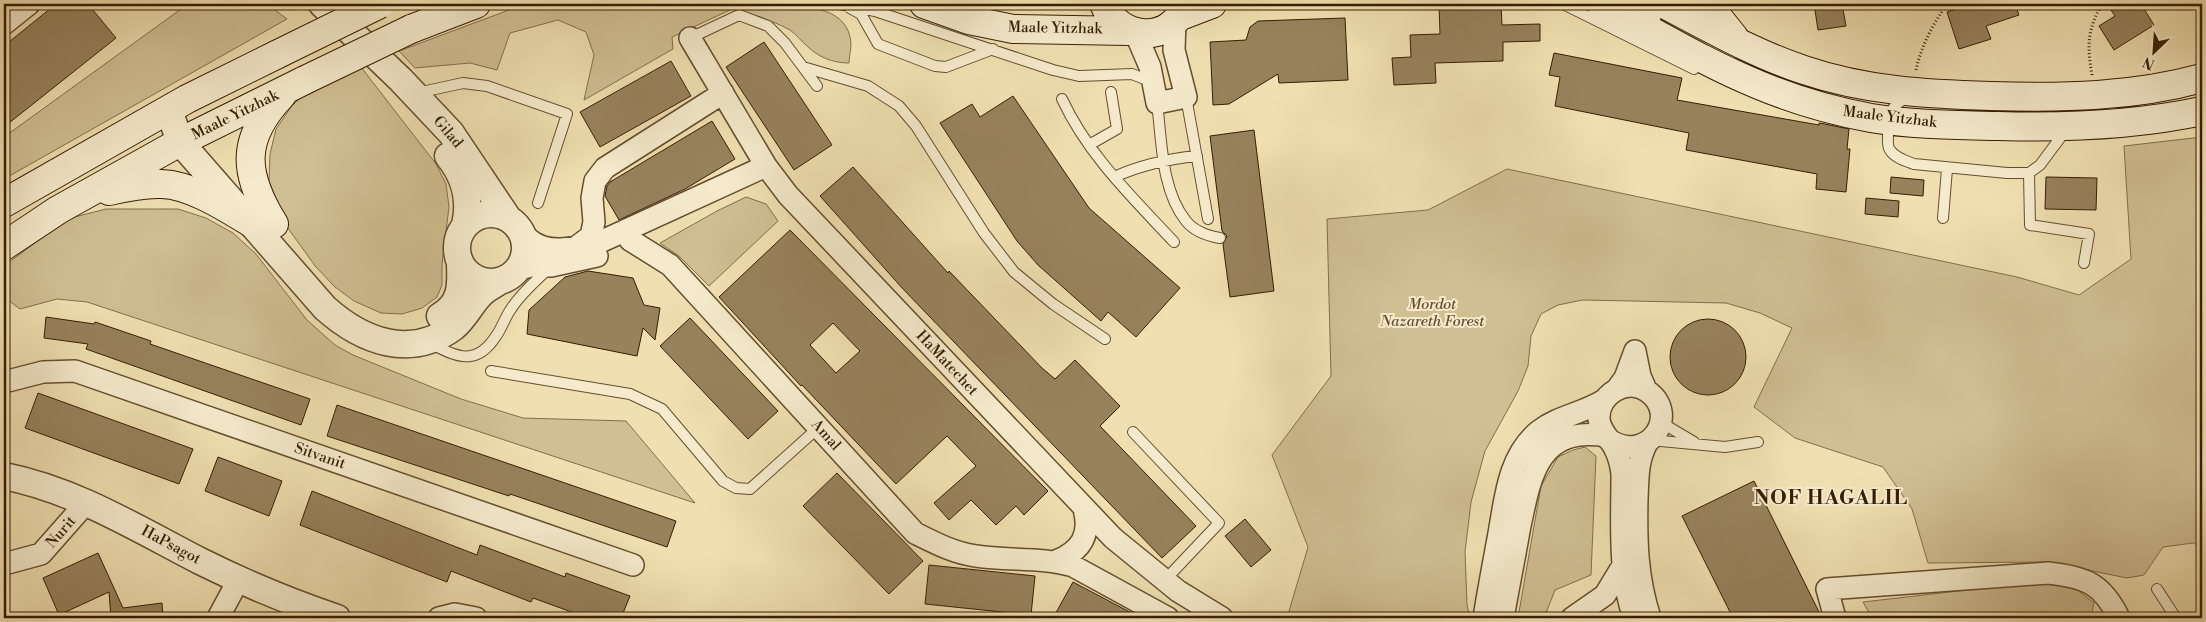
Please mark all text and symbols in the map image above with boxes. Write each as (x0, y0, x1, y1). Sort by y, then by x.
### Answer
street label: Maale Yitzhak (1008, 18, 1104, 38)
north arrow (2128, 28, 2178, 78)
text: N (2140, 52, 2158, 73)
street label: Maale Yitzhak (188, 85, 283, 144)
street label: Maale Yitzhak (1842, 102, 1939, 132)
street label: Gilad (429, 112, 467, 152)
park label: Mordot Nazareth Forest (1379, 295, 1485, 331)
street label: HaMatechet (912, 326, 983, 400)
street label: Amal (806, 415, 845, 455)
street label: Sitvanit (292, 438, 349, 474)
district label: NOF HAGALIL (1754, 486, 1908, 511)
street label: Nurit (42, 512, 81, 552)
street label: HaPsagot (138, 521, 205, 569)

